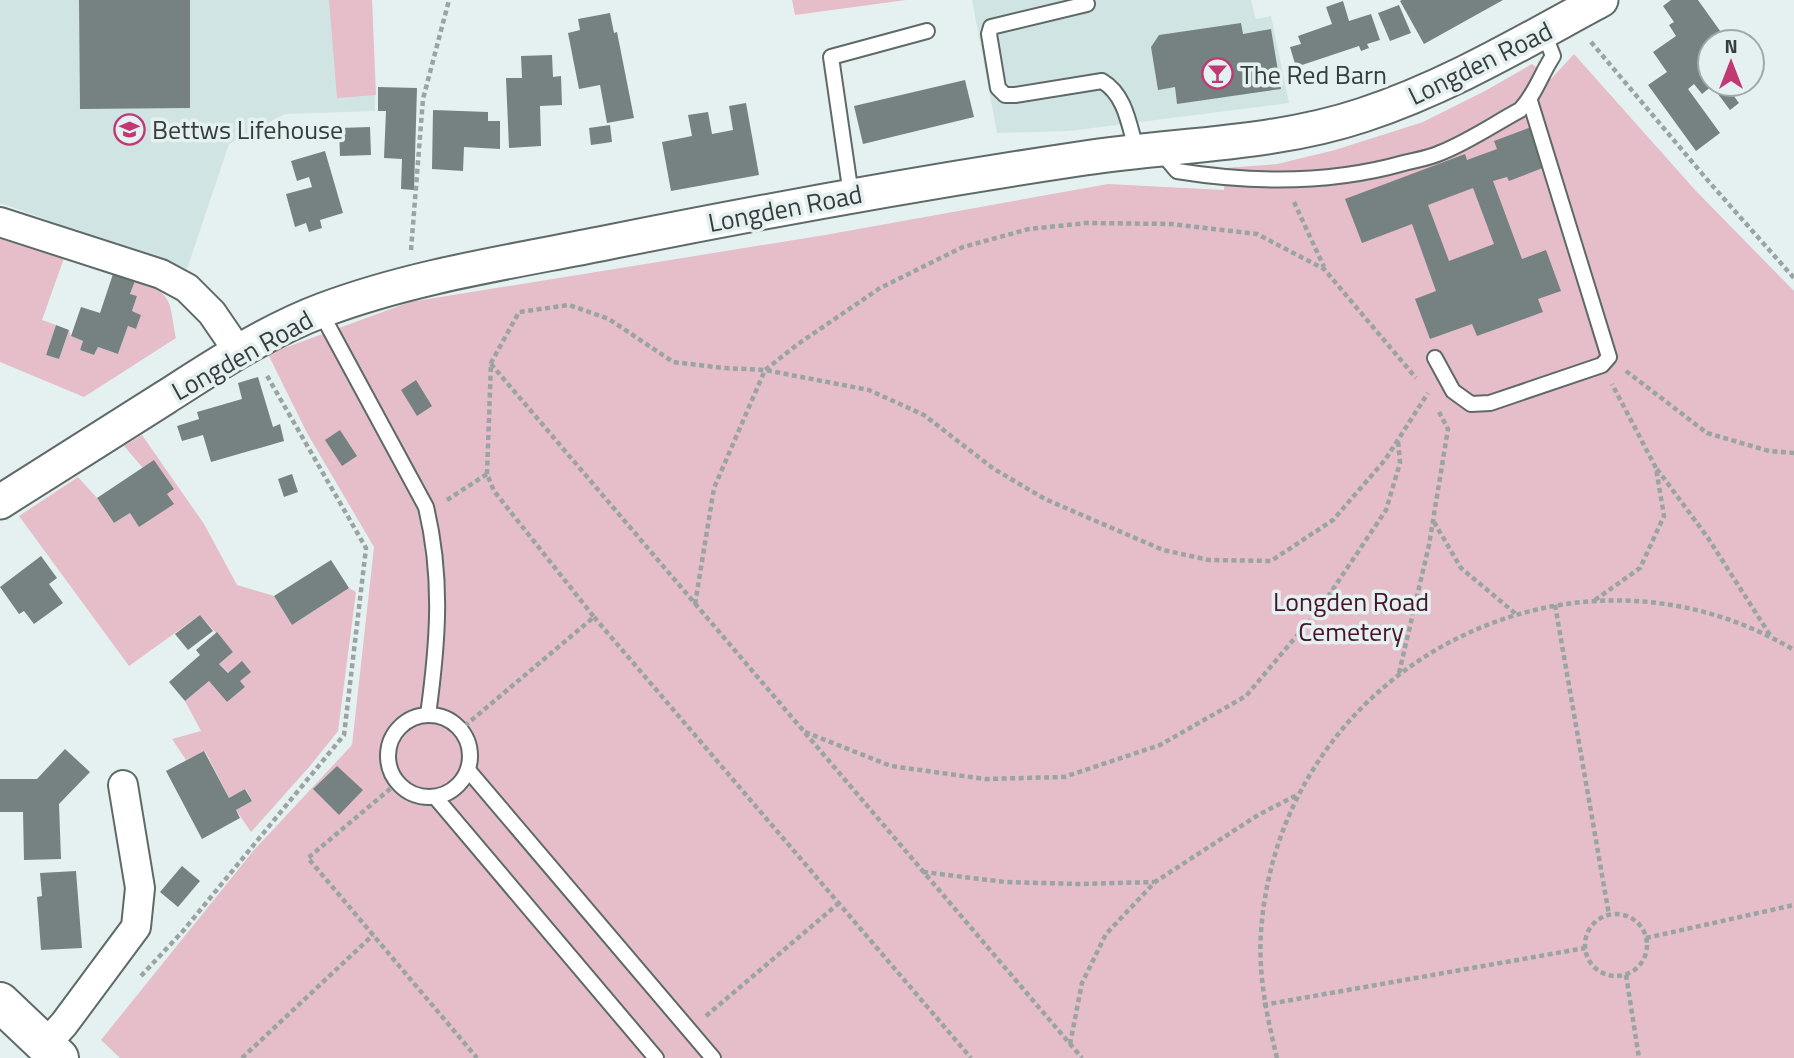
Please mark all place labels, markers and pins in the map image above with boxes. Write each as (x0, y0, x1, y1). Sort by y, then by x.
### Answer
place label: The Red Barn (1240, 55, 1387, 94)
bar icon: The Red Barn (1200, 57, 1234, 91)
place label: Bettws Lifehouse (152, 110, 343, 149)
school or university icon: Bettws Lifehouse (112, 112, 146, 146)

